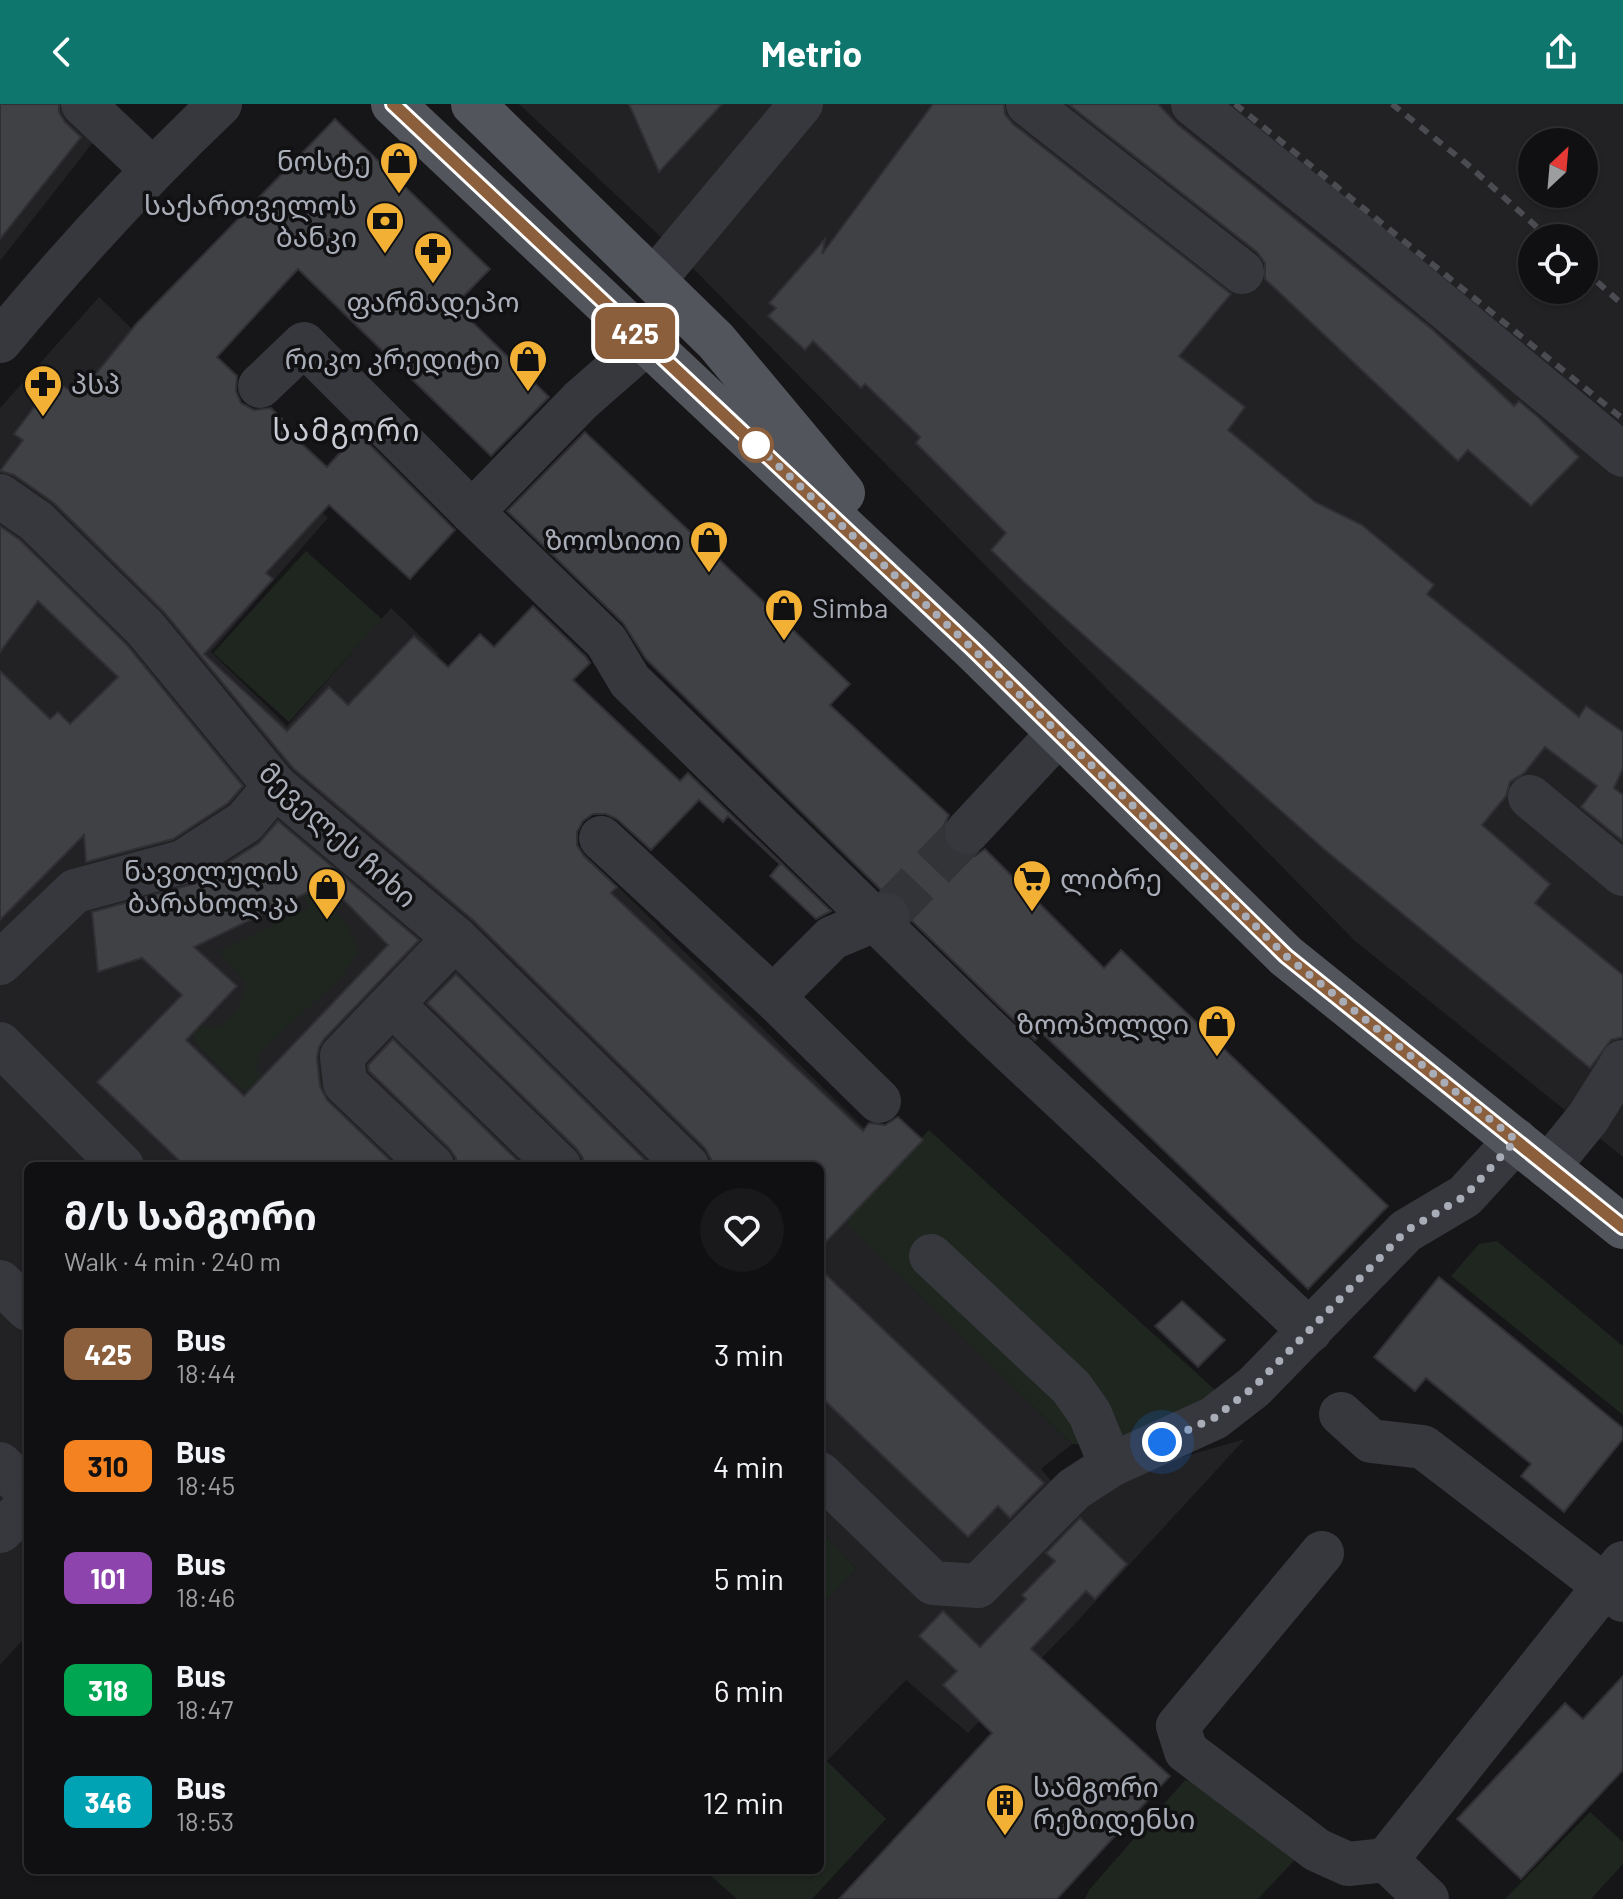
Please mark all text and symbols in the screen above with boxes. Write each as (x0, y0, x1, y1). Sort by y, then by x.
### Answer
icon: back (40, 30, 84, 74)
icon: share (1539, 30, 1583, 74)
text: Metrio (761, 31, 862, 74)
north arrow (1518, 128, 1598, 208)
map controls (1518, 128, 1598, 304)
shop icon: ნოსტე (378, 140, 420, 195)
place label: ნოსტე (277, 143, 371, 178)
place label: საქართველოს ბანკი (144, 187, 357, 254)
bank icon: საქართველოს ბანკი (364, 200, 406, 255)
button: locate (1518, 224, 1598, 304)
pharmacy icon: ფარმადეპო (412, 230, 454, 285)
place label: ფარმადეპო (347, 284, 519, 319)
line badge: 425 (589, 307, 681, 359)
text: 425 (611, 316, 659, 350)
shop icon: რიკო კრედიტი (507, 338, 549, 393)
place label: რიკო კრედიტი (285, 341, 500, 376)
pharmacy icon: პსპ (22, 363, 64, 418)
place label: პსპ (71, 366, 120, 400)
district label: სამგორი (273, 411, 421, 449)
unlabelled marker (739, 428, 773, 462)
shop icon: ზოოსითი (688, 519, 730, 574)
place label: ზოოსითი (545, 522, 681, 556)
shop icon: Simba (763, 587, 805, 642)
place label: Simba (812, 590, 888, 624)
street label: მეველეს ჩიხი (252, 755, 424, 915)
place label: ნავთლუღის ბარახოლკა (124, 853, 299, 920)
supermarket icon: ლიბრე (1011, 858, 1053, 913)
place label: ლიბრე (1060, 861, 1162, 896)
shop icon: ნავთლუღის ბარახოლკა (306, 866, 348, 921)
shop icon: ზოოპოლდი (1196, 1003, 1238, 1058)
place label: ზოოპოლდი (1017, 1006, 1189, 1041)
button: heart (700, 1188, 784, 1272)
text: მ/ს სამგორი (64, 1192, 317, 1238)
text: Walk · 4 min · 240 m (64, 1245, 281, 1276)
text: Bus (176, 1321, 226, 1357)
text: 3 min (714, 1336, 784, 1372)
text: 425 (84, 1337, 132, 1371)
text: 18:44 (176, 1357, 236, 1388)
your location (1142, 1422, 1182, 1462)
text: Bus (176, 1433, 226, 1469)
text: 4 min (713, 1448, 784, 1484)
text: 310 (88, 1449, 128, 1483)
text: 18:45 (176, 1469, 235, 1500)
text: Bus (176, 1545, 226, 1581)
text: 5 min (714, 1560, 784, 1596)
text: 101 (90, 1561, 126, 1595)
text: 18:46 (176, 1581, 235, 1612)
text: Bus (176, 1657, 226, 1693)
text: 6 min (714, 1672, 784, 1708)
text: 318 (88, 1673, 128, 1707)
text: 18:47 (176, 1693, 233, 1724)
text: Bus (176, 1769, 226, 1805)
place label: სამგორი რეზიდენსი (1033, 1769, 1195, 1836)
building icon: სამგორი რეზიდენსი (984, 1782, 1026, 1837)
text: 12 min (703, 1784, 784, 1820)
text: 346 (84, 1785, 132, 1819)
text: 18:53 (176, 1805, 234, 1836)

